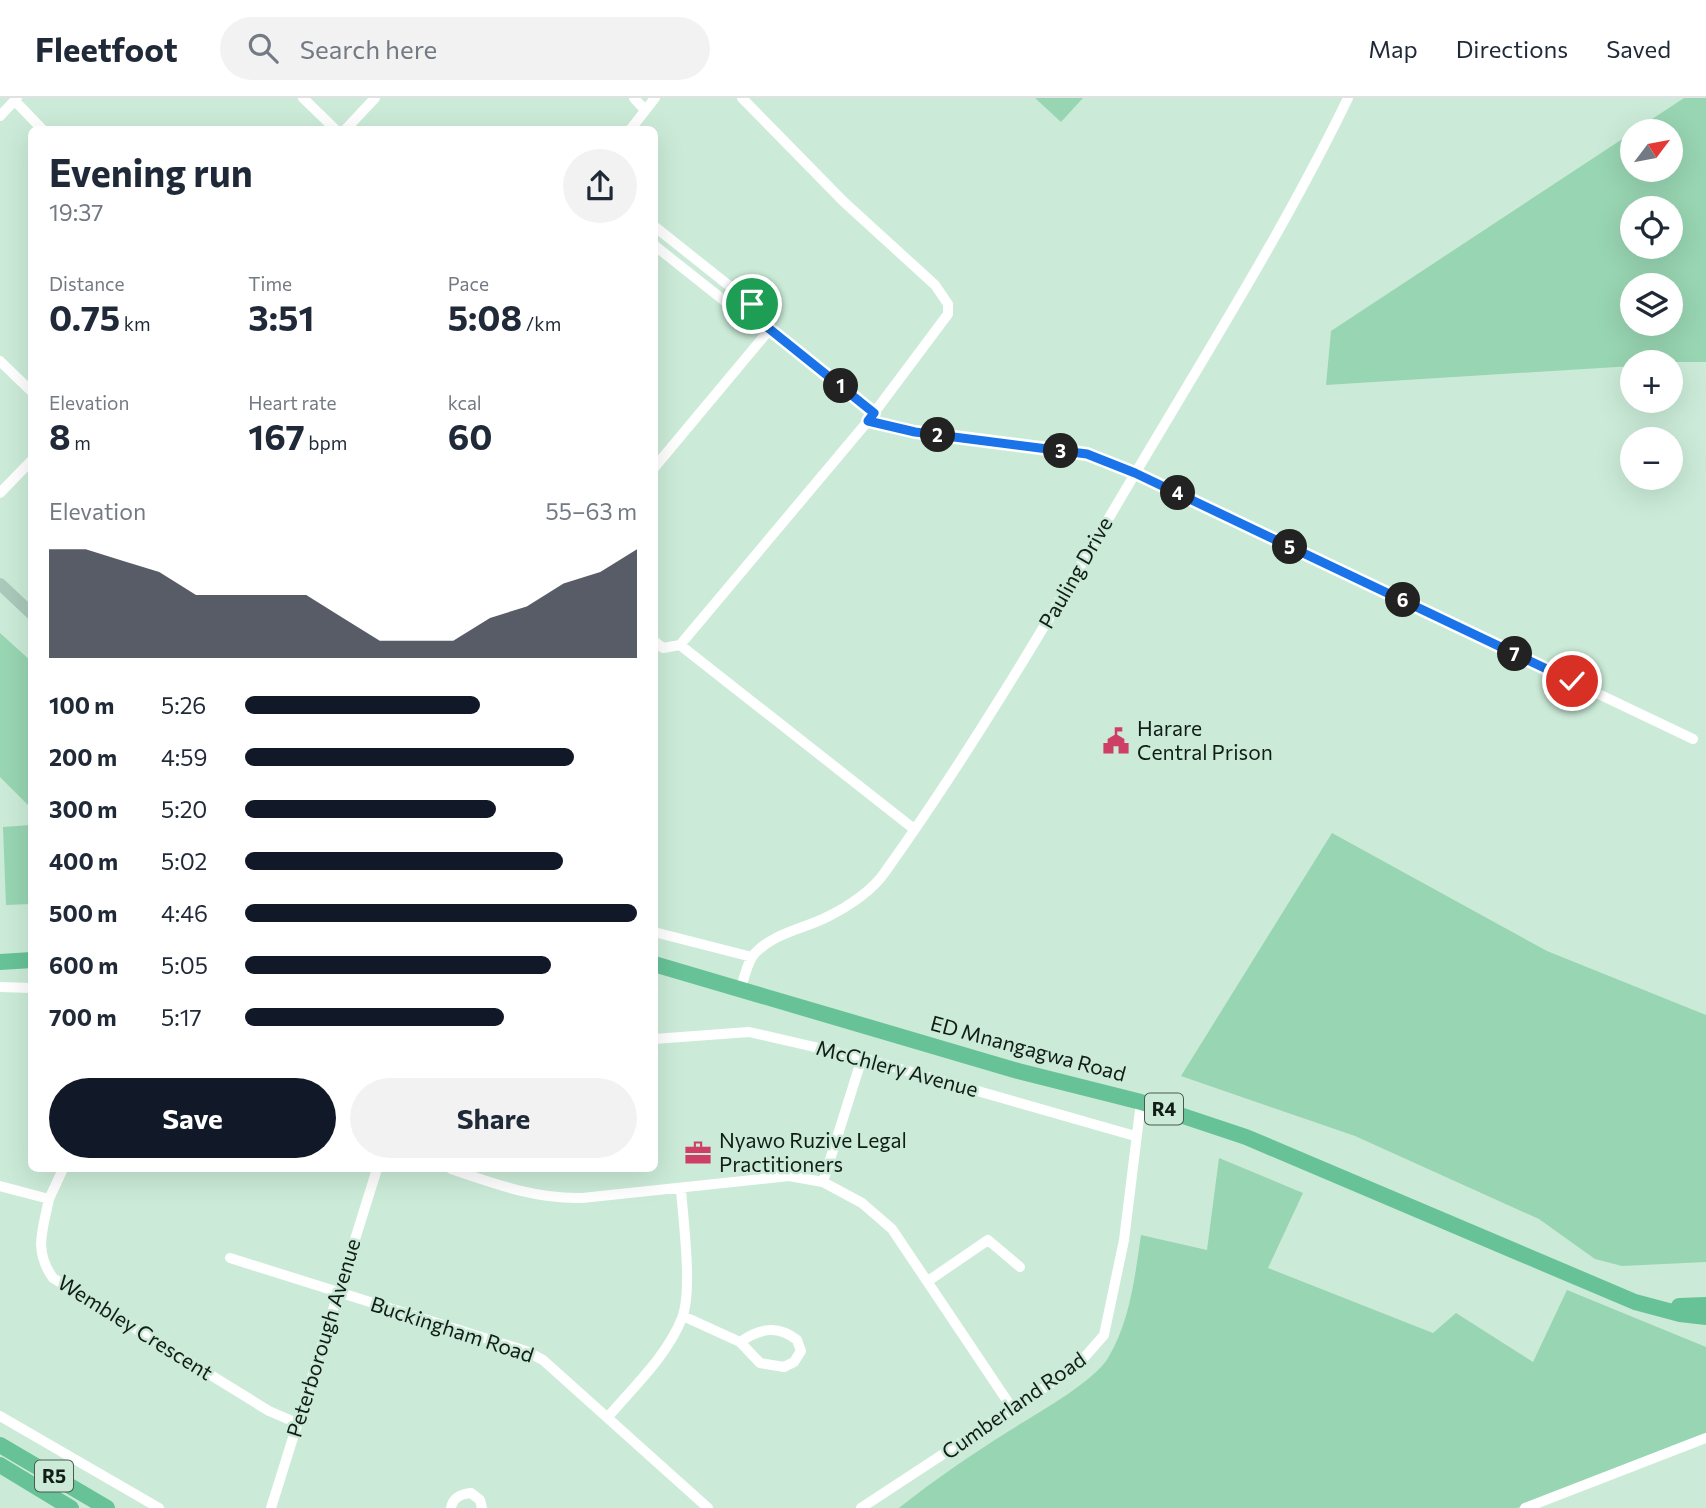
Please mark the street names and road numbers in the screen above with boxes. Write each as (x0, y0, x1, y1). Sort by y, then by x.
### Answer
street label: Pauling Drive (1033, 512, 1117, 633)
street label: ED Mnangagwa Road (928, 1009, 1129, 1086)
street label: McChlery Avenue (814, 1034, 981, 1101)
road number: R4 (1145, 1093, 1183, 1124)
street label: Peterborough Avenue (280, 1235, 365, 1440)
street label: Wembley Crescent (54, 1269, 218, 1384)
street label: Buckingham Road (368, 1290, 537, 1367)
street label: Cumberland Road (936, 1346, 1090, 1464)
road number: R5 (35, 1460, 73, 1492)

